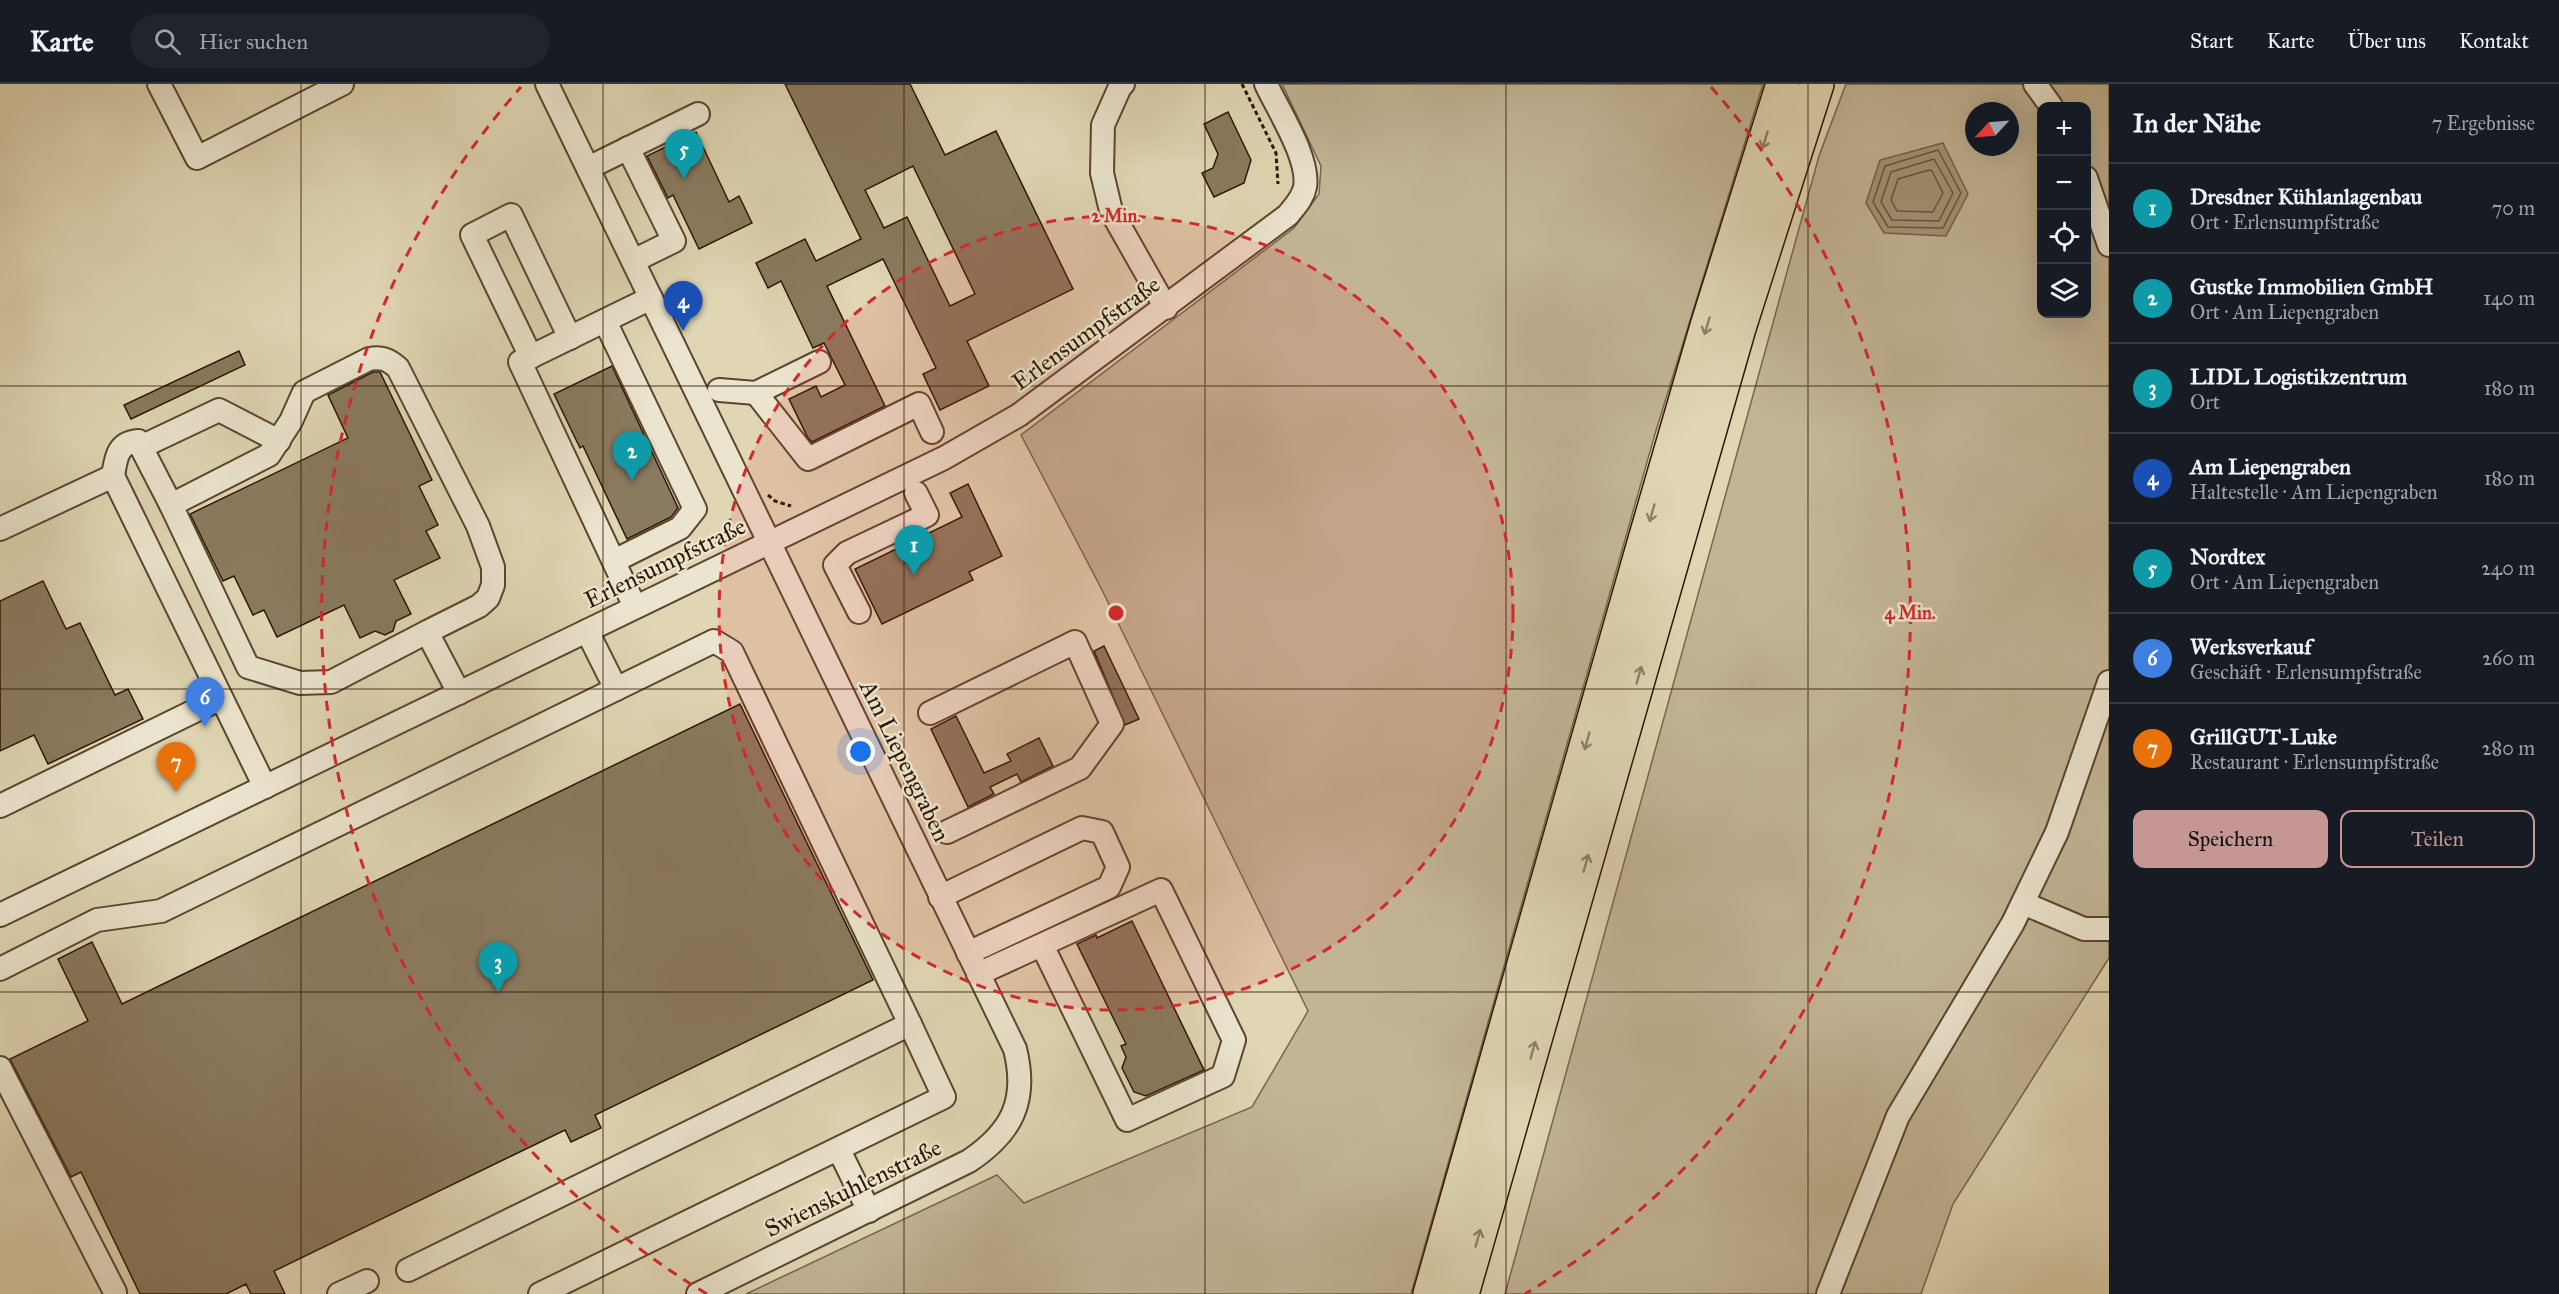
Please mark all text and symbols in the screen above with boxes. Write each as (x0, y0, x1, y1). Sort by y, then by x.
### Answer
search box (130, 14, 550, 68)
text: Karte (30, 24, 94, 59)
icon: search (151, 25, 184, 58)
text: Hier suchen (199, 28, 308, 55)
text: Start (2190, 28, 2234, 54)
text: Karte (2267, 28, 2315, 54)
text: Über uns (2348, 28, 2426, 54)
text: Kontakt (2459, 28, 2529, 54)
north arrow (1965, 102, 2019, 156)
map controls (2037, 102, 2091, 318)
button: + (2037, 102, 2091, 156)
text: In der Nähe (2133, 107, 2261, 139)
text: 7 Ergebnisse (2432, 111, 2535, 135)
pin: 5 (664, 130, 704, 179)
one-way arrow (1759, 130, 1770, 149)
button: − (2037, 156, 2091, 210)
text: Dresdner Kühlanlagenbau (2190, 183, 2422, 210)
text: 1 (2149, 196, 2156, 220)
text: 70 m (2492, 196, 2535, 220)
text: 2 Min. (1091, 205, 1141, 227)
button: locate (2037, 210, 2091, 264)
text: Ort · Erlensumpfstraße (2190, 210, 2379, 234)
button: layers (2037, 264, 2091, 318)
street label: Erlensumpfstraße (1006, 269, 1166, 397)
text: Gustke Immobilien GmbH (2190, 273, 2433, 300)
pin: 4 (664, 282, 702, 331)
text: 2 (2148, 286, 2157, 310)
text: 140 m (2483, 286, 2535, 310)
text: Ort · Am Liepengraben (2190, 300, 2379, 324)
one-way arrow (1701, 316, 1712, 335)
text: LIDL Logistikzentrum (2190, 363, 2407, 390)
text: 3 (2149, 376, 2157, 400)
text: 180 m (2484, 376, 2535, 400)
text: Ort (2190, 390, 2220, 414)
pin: 2 (612, 432, 652, 481)
text: Am Liepengraben (2190, 453, 2351, 480)
text: 4 (2147, 466, 2158, 490)
text: 180 m (2484, 466, 2535, 490)
text: Haltestelle · Am Liepengraben (2190, 480, 2438, 504)
one-way arrow (1646, 503, 1657, 522)
street label: Erlensumpfstraße (579, 511, 751, 615)
pin: 1 (894, 526, 934, 575)
text: Nordtex (2190, 543, 2265, 570)
text: 5 (2148, 556, 2157, 580)
text: 240 m (2481, 556, 2535, 580)
text: Ort · Am Liepengraben (2190, 570, 2379, 594)
text: 4 Min. (1885, 602, 1936, 625)
centre of rings (1106, 603, 1126, 623)
text: Werksverkauf (2190, 633, 2312, 660)
text: 6 (2147, 646, 2158, 670)
text: 260 m (2482, 646, 2535, 670)
text: Geschäft · Erlensumpfstraße (2190, 660, 2422, 684)
one-way arrow (1634, 666, 1645, 685)
street label: Am Liepengraben (853, 675, 957, 847)
pin: 6 (186, 678, 224, 727)
text: GrillGUT-Luke (2190, 723, 2337, 750)
one-way arrow (1581, 731, 1593, 750)
text: 7 (2147, 736, 2158, 760)
text: 280 m (2482, 736, 2535, 760)
your location (846, 737, 875, 766)
pin: 7 (156, 742, 195, 792)
text: Restaurant · Erlensumpfstraße (2190, 750, 2439, 774)
button: Speichern (2133, 810, 2328, 868)
button: Teilen (2340, 810, 2535, 868)
one-way arrow (1581, 854, 1592, 873)
pin: 3 (478, 942, 518, 992)
one-way arrow (1527, 1041, 1539, 1060)
street label: Swienskuhlenstraße (760, 1132, 946, 1244)
one-way arrow (1473, 1229, 1484, 1248)

